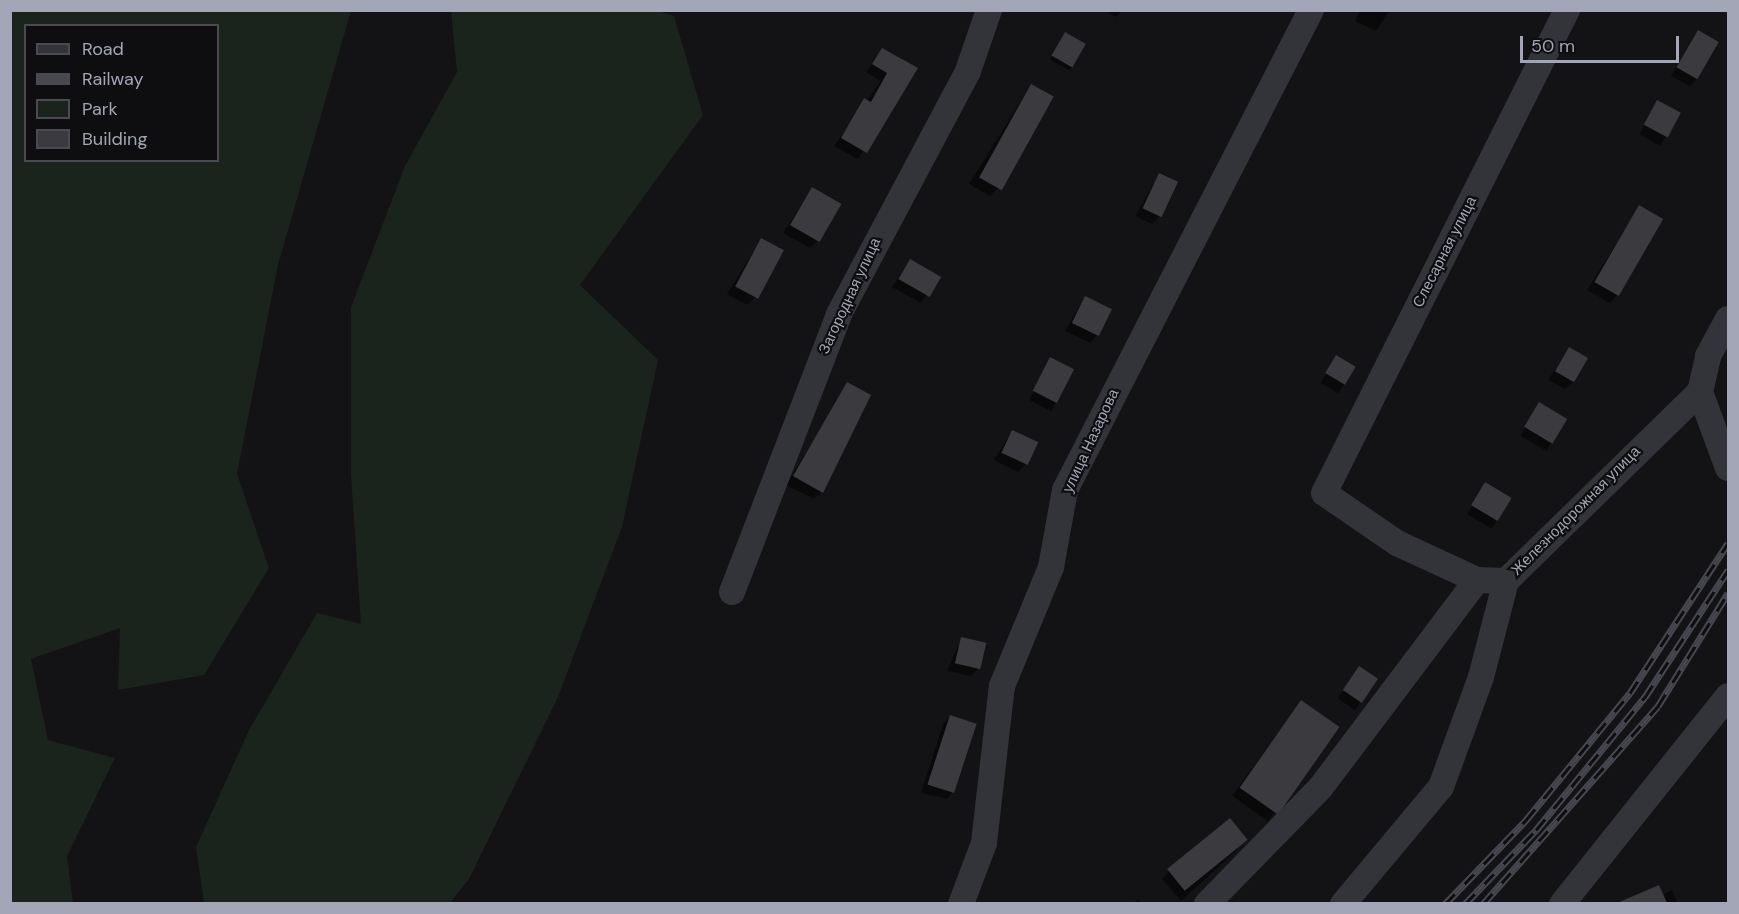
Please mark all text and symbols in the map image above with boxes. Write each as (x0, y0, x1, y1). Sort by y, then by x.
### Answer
legend (24, 24, 219, 162)
scale bar (1523, 24, 1682, 62)
text: 50 m (1531, 34, 1575, 58)
text: Road (82, 37, 124, 61)
text: Railway (82, 67, 144, 91)
text: Park (82, 97, 118, 121)
text: Building (82, 127, 147, 151)
street label: Слесарная улица (1409, 194, 1481, 310)
street label: Загородная улица (815, 235, 885, 357)
street label: улица Назарова (1059, 386, 1123, 496)
street label: Железнодорожная улица (1508, 443, 1644, 579)

